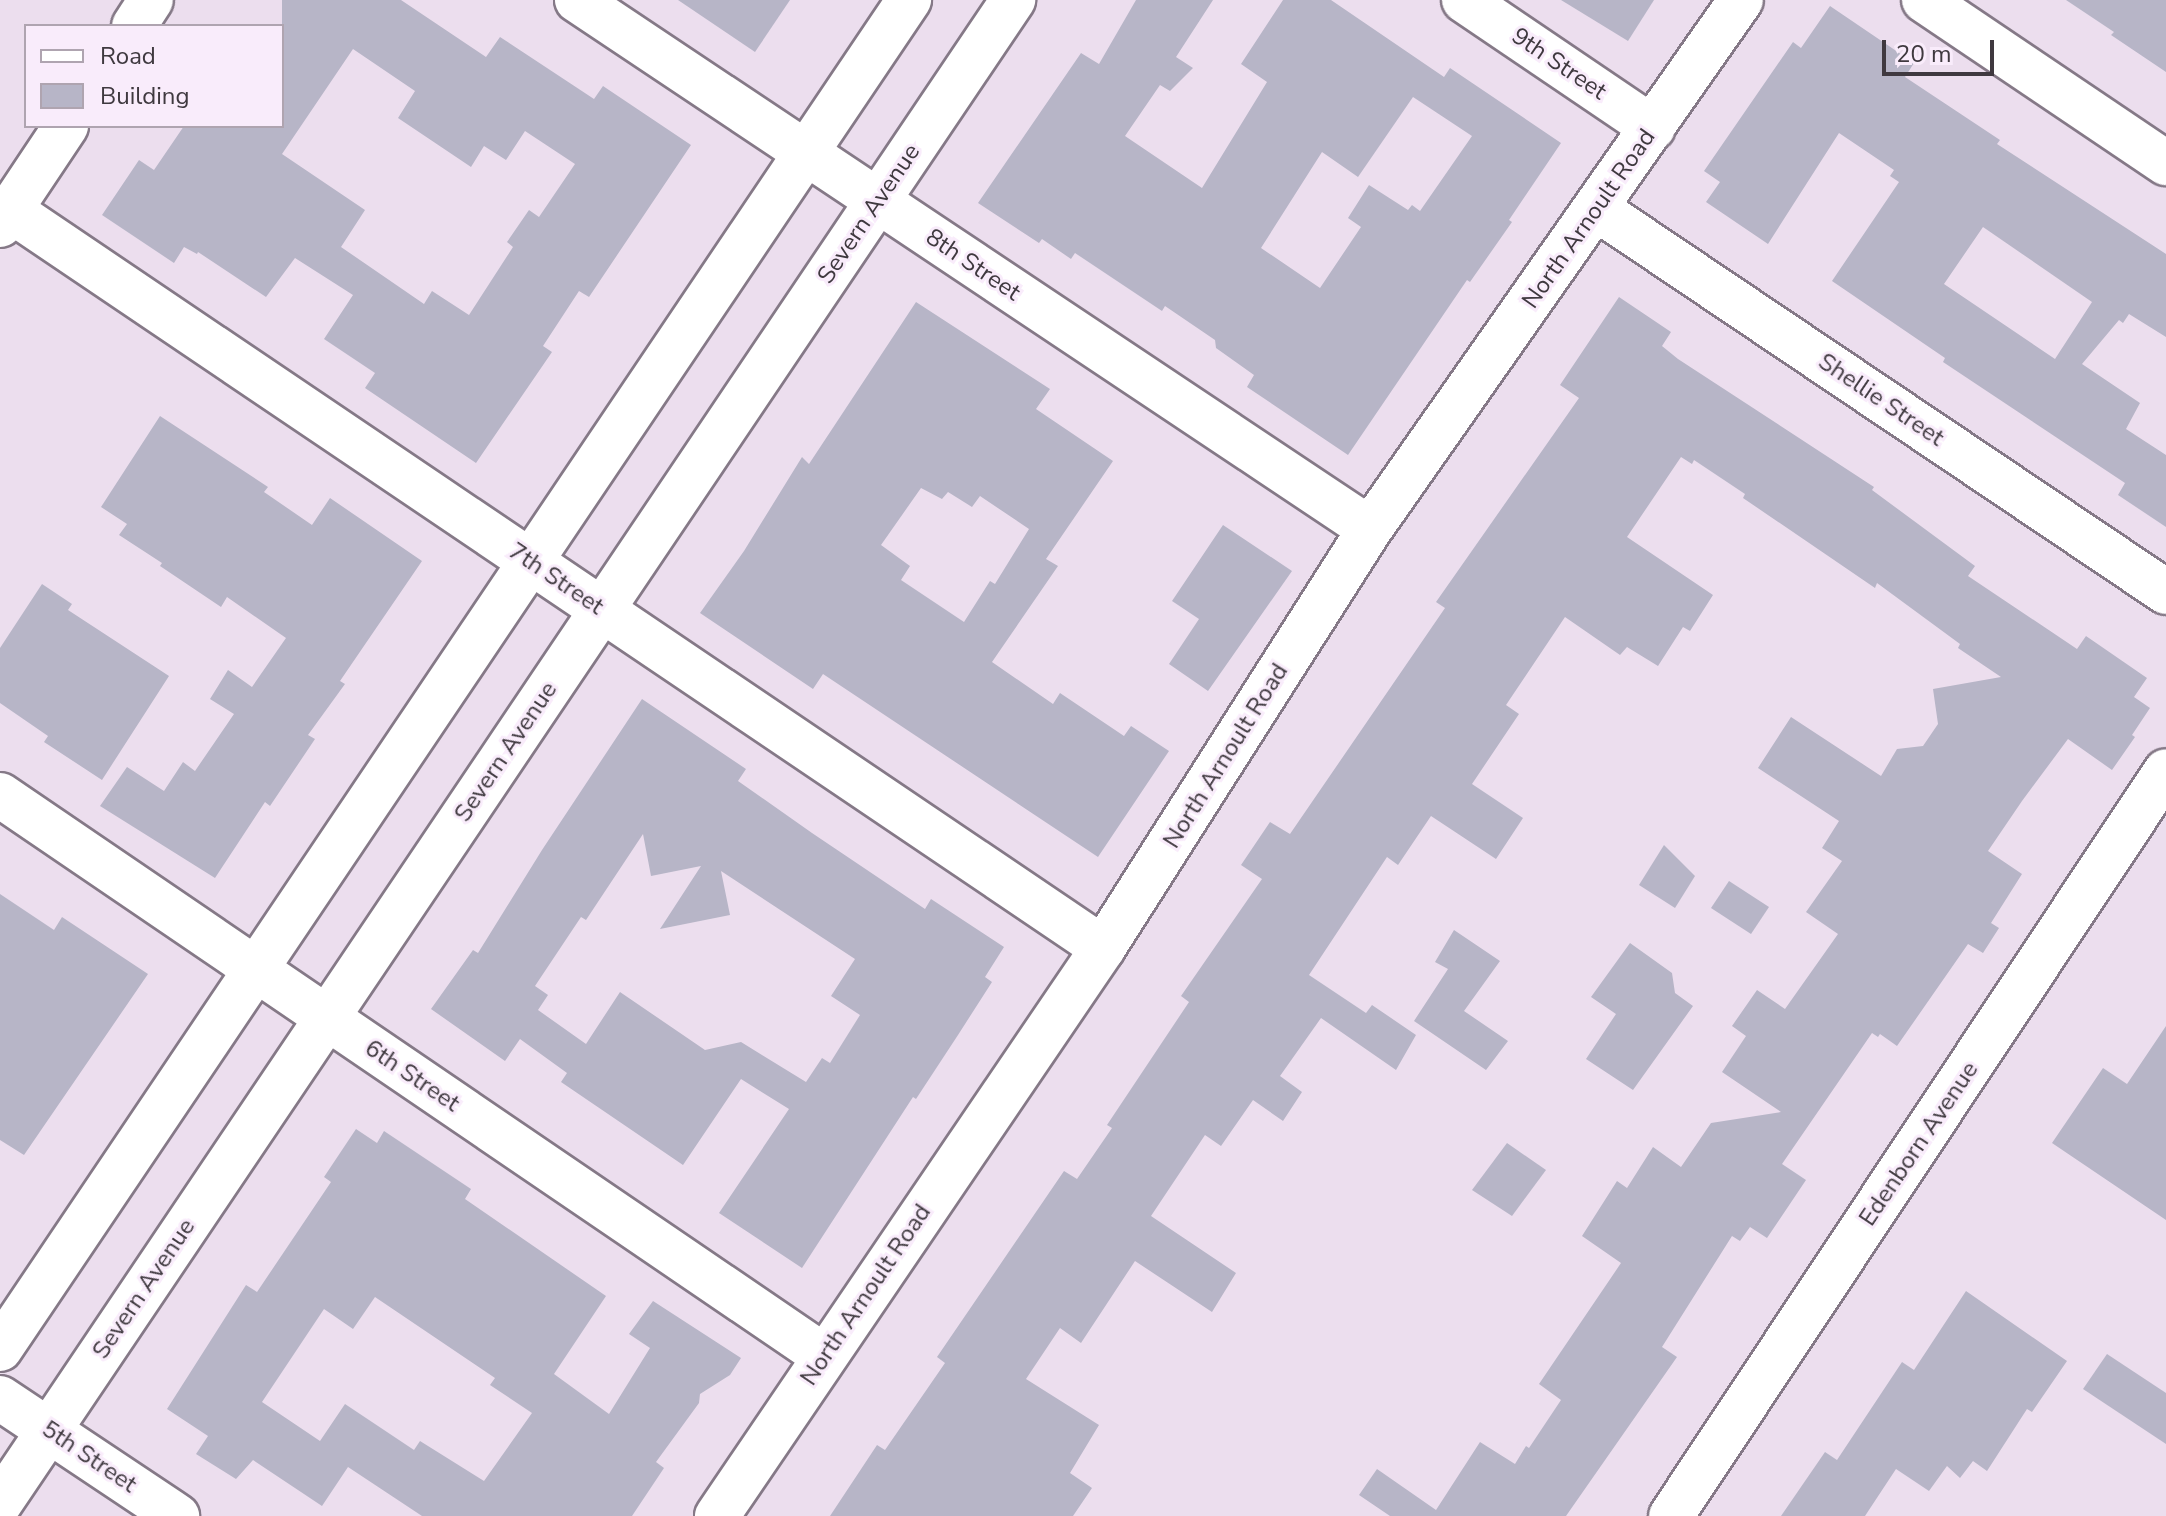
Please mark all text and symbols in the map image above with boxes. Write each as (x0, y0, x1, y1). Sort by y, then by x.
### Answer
street label: 9th Street (1506, 22, 1612, 106)
legend (24, 24, 284, 128)
scale bar (1886, 24, 1998, 74)
text: 20 m (1896, 38, 1952, 70)
text: Road (100, 40, 156, 72)
text: Building (100, 80, 190, 112)
street label: North Arnoult Road (1516, 124, 1662, 314)
street label: Severn Avenue (812, 139, 926, 289)
street label: 8th Street (920, 223, 1026, 307)
street label: Shellie Street (1813, 347, 1949, 453)
street label: 7th Street (503, 537, 609, 621)
street label: North Arnoult Road (1158, 658, 1294, 854)
street label: Severn Avenue (449, 677, 563, 827)
street label: 6th Street (359, 1034, 465, 1118)
street label: Edenborn Avenue (1853, 1056, 1985, 1232)
street label: North Arnoult Road (795, 1199, 937, 1391)
street label: Severn Avenue (87, 1214, 201, 1364)
street label: 5th Street (36, 1415, 142, 1499)

